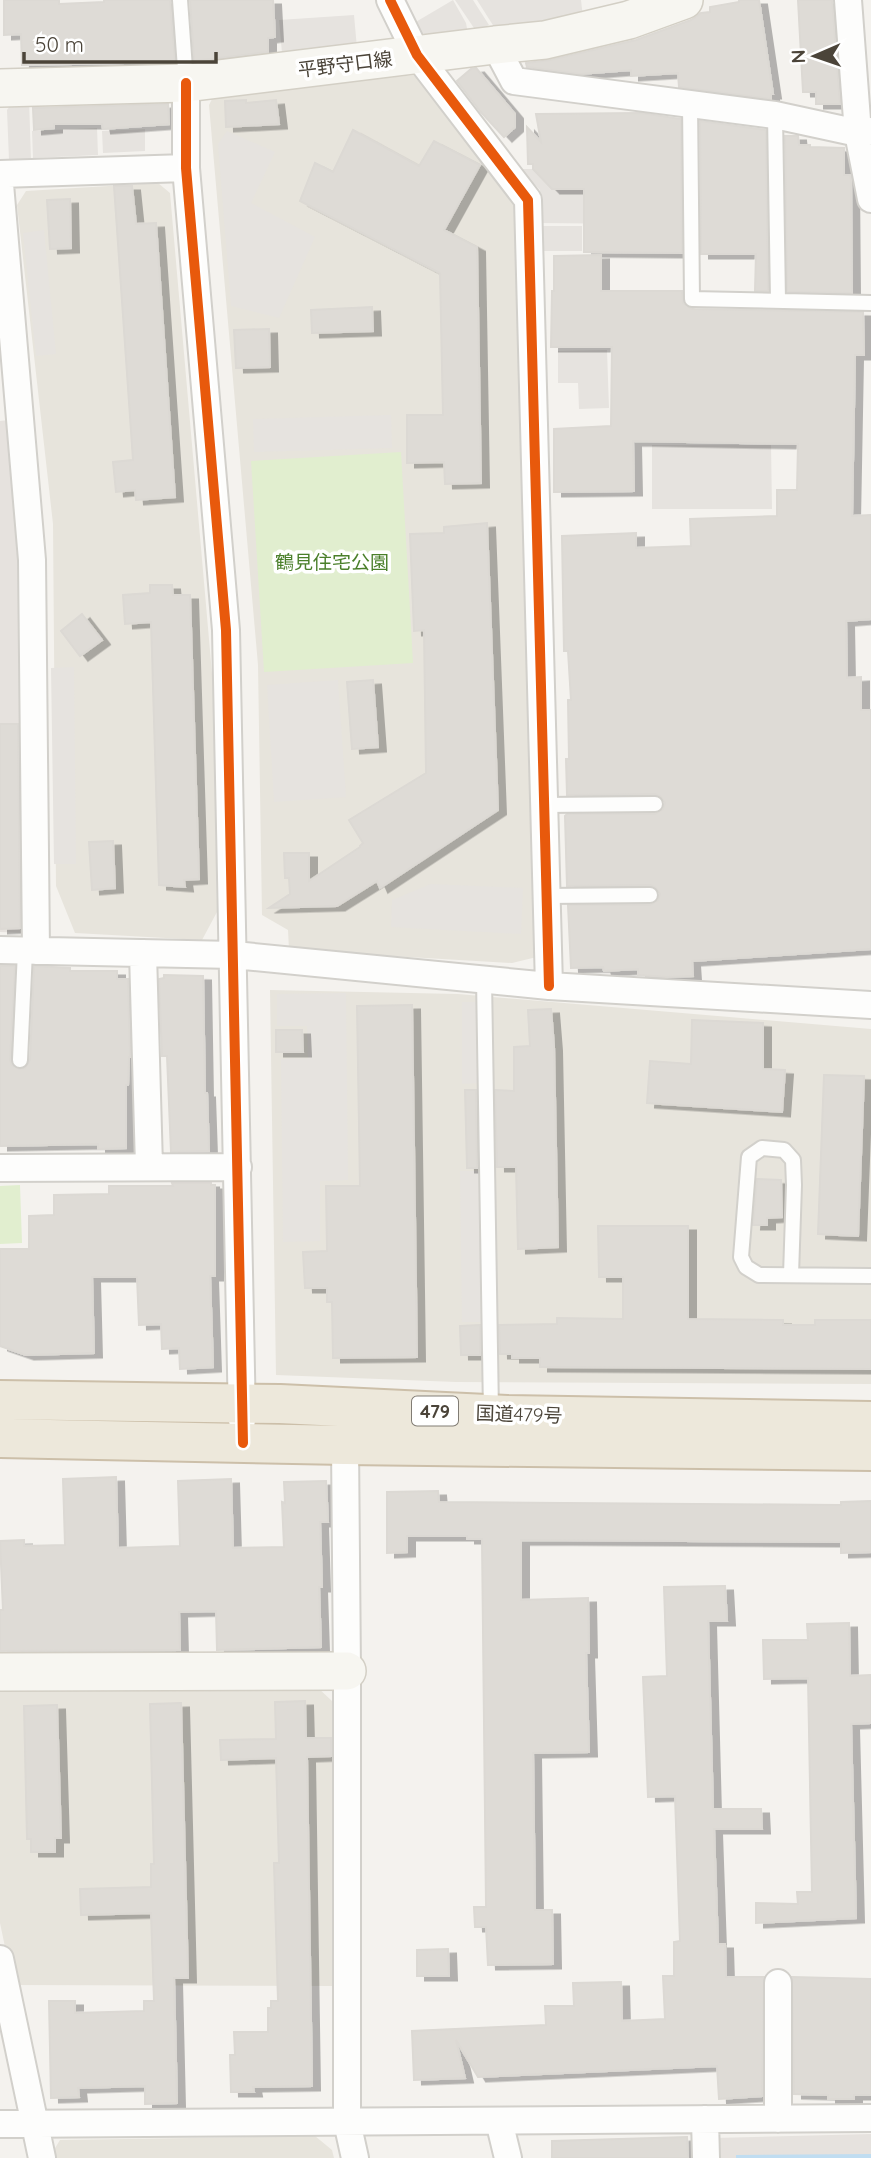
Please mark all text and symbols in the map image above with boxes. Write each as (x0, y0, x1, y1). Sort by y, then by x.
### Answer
scale bar (24, 21, 217, 65)
north arrow (780, 21, 850, 91)
text: 50 m (35, 31, 84, 57)
street label: 平野守口線 (296, 46, 394, 82)
text: N (786, 49, 810, 64)
park label: 鶴見住宅公園 (275, 550, 389, 574)
road number: 479 (412, 1396, 458, 1426)
street label: 国道479号 (475, 1400, 563, 1428)

